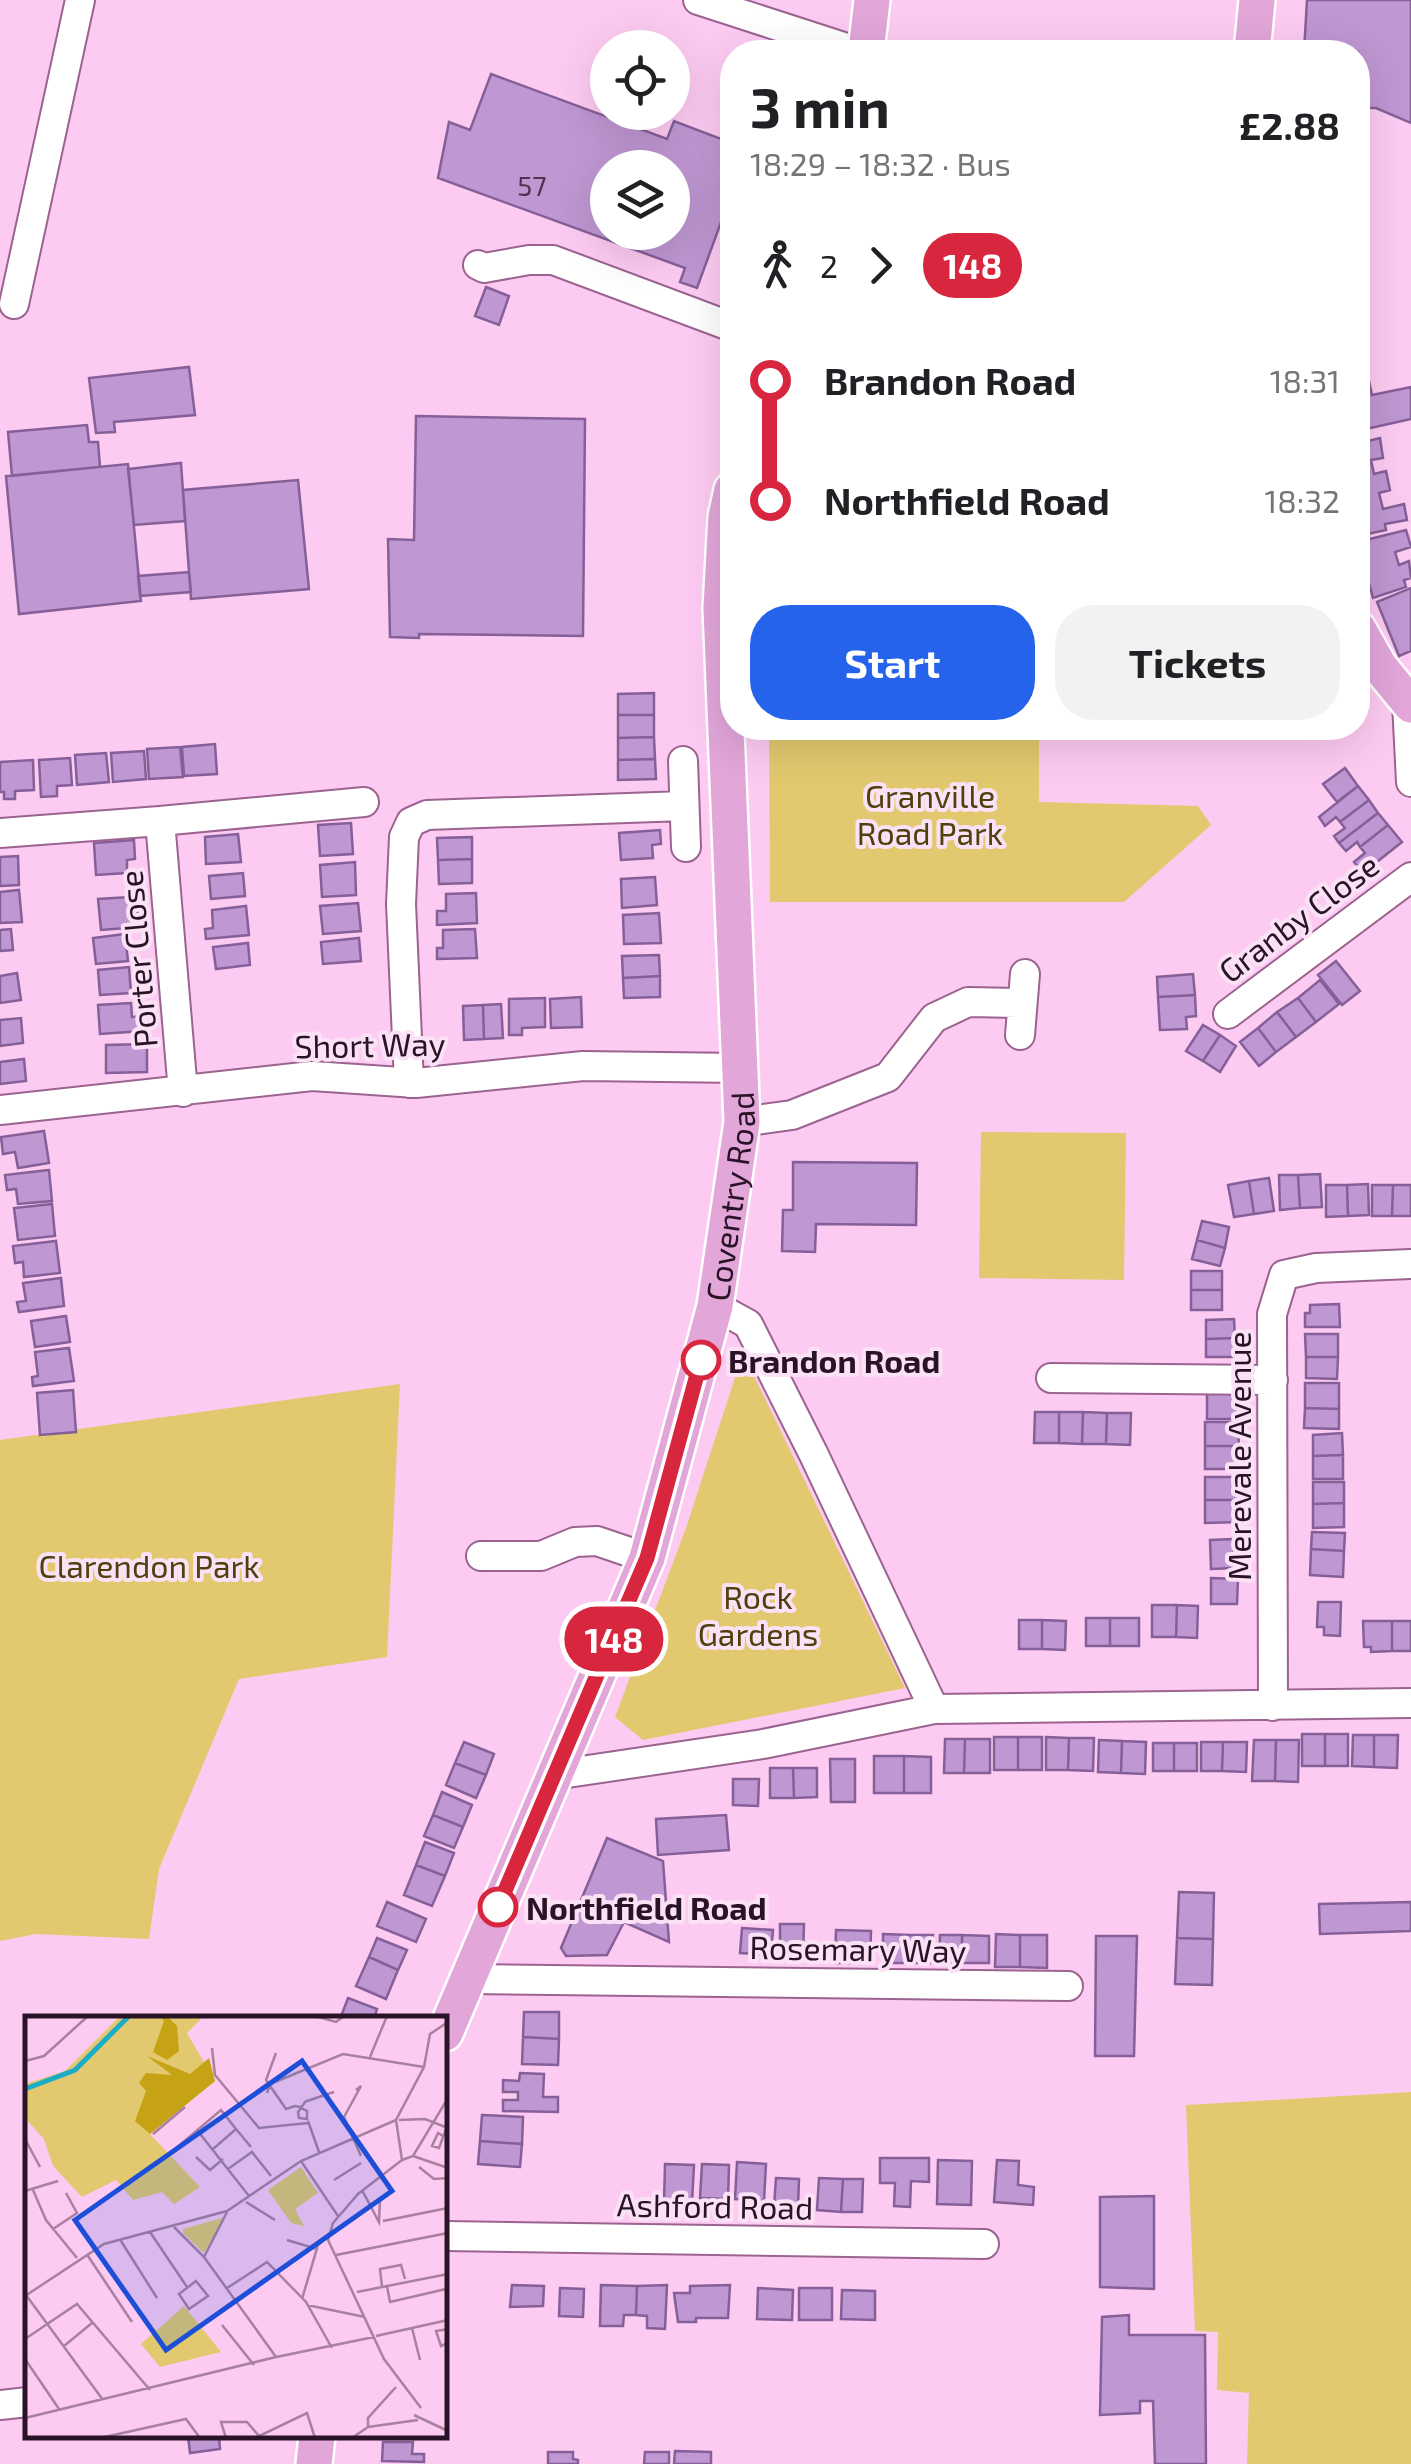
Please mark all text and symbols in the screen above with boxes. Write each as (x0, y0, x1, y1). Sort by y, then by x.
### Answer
map controls (590, 30, 690, 250)
button: locate (590, 30, 690, 130)
text: 3 min (750, 73, 890, 139)
text: £2.88 (1239, 102, 1340, 148)
text: 18:29 – 18:32 · Bus (750, 144, 1011, 182)
button: layers (590, 150, 690, 250)
house number: 57 (517, 168, 547, 202)
icon: walk (750, 238, 805, 293)
icon: forward (853, 238, 908, 293)
text: 148 (943, 244, 1002, 286)
text: 2 (820, 246, 838, 284)
text: Brandon Road (824, 357, 1076, 403)
text: 18:31 (1270, 361, 1340, 399)
text: Northfield Road (824, 477, 1110, 523)
text: 18:32 (1265, 481, 1340, 519)
button: Start (750, 605, 1035, 720)
button: Tickets (1055, 605, 1340, 720)
park label: Granville Road Park (857, 776, 1003, 851)
street label: Granby Close (1211, 845, 1385, 989)
street label: Porter Close (110, 869, 164, 1049)
street label: Short Way (294, 1024, 446, 1064)
street label: Coventry Road (697, 1091, 761, 1303)
street label: Merevale Avenue (1219, 1331, 1257, 1581)
marker: Brandon Road (682, 1341, 720, 1379)
place label: Brandon Road (728, 1341, 940, 1379)
park label: Clarendon Park (38, 1546, 260, 1584)
park label: Rock Gardens (698, 1577, 818, 1652)
line badge: 148 (556, 1606, 672, 1672)
text: 148 (584, 1618, 644, 1660)
marker: Northfield Road (479, 1888, 517, 1926)
place label: Northfield Road (526, 1888, 767, 1926)
street label: Rosemary Way (749, 1927, 967, 1969)
inset map (25, 2016, 448, 2439)
street label: Ashford Road (616, 2184, 814, 2226)

